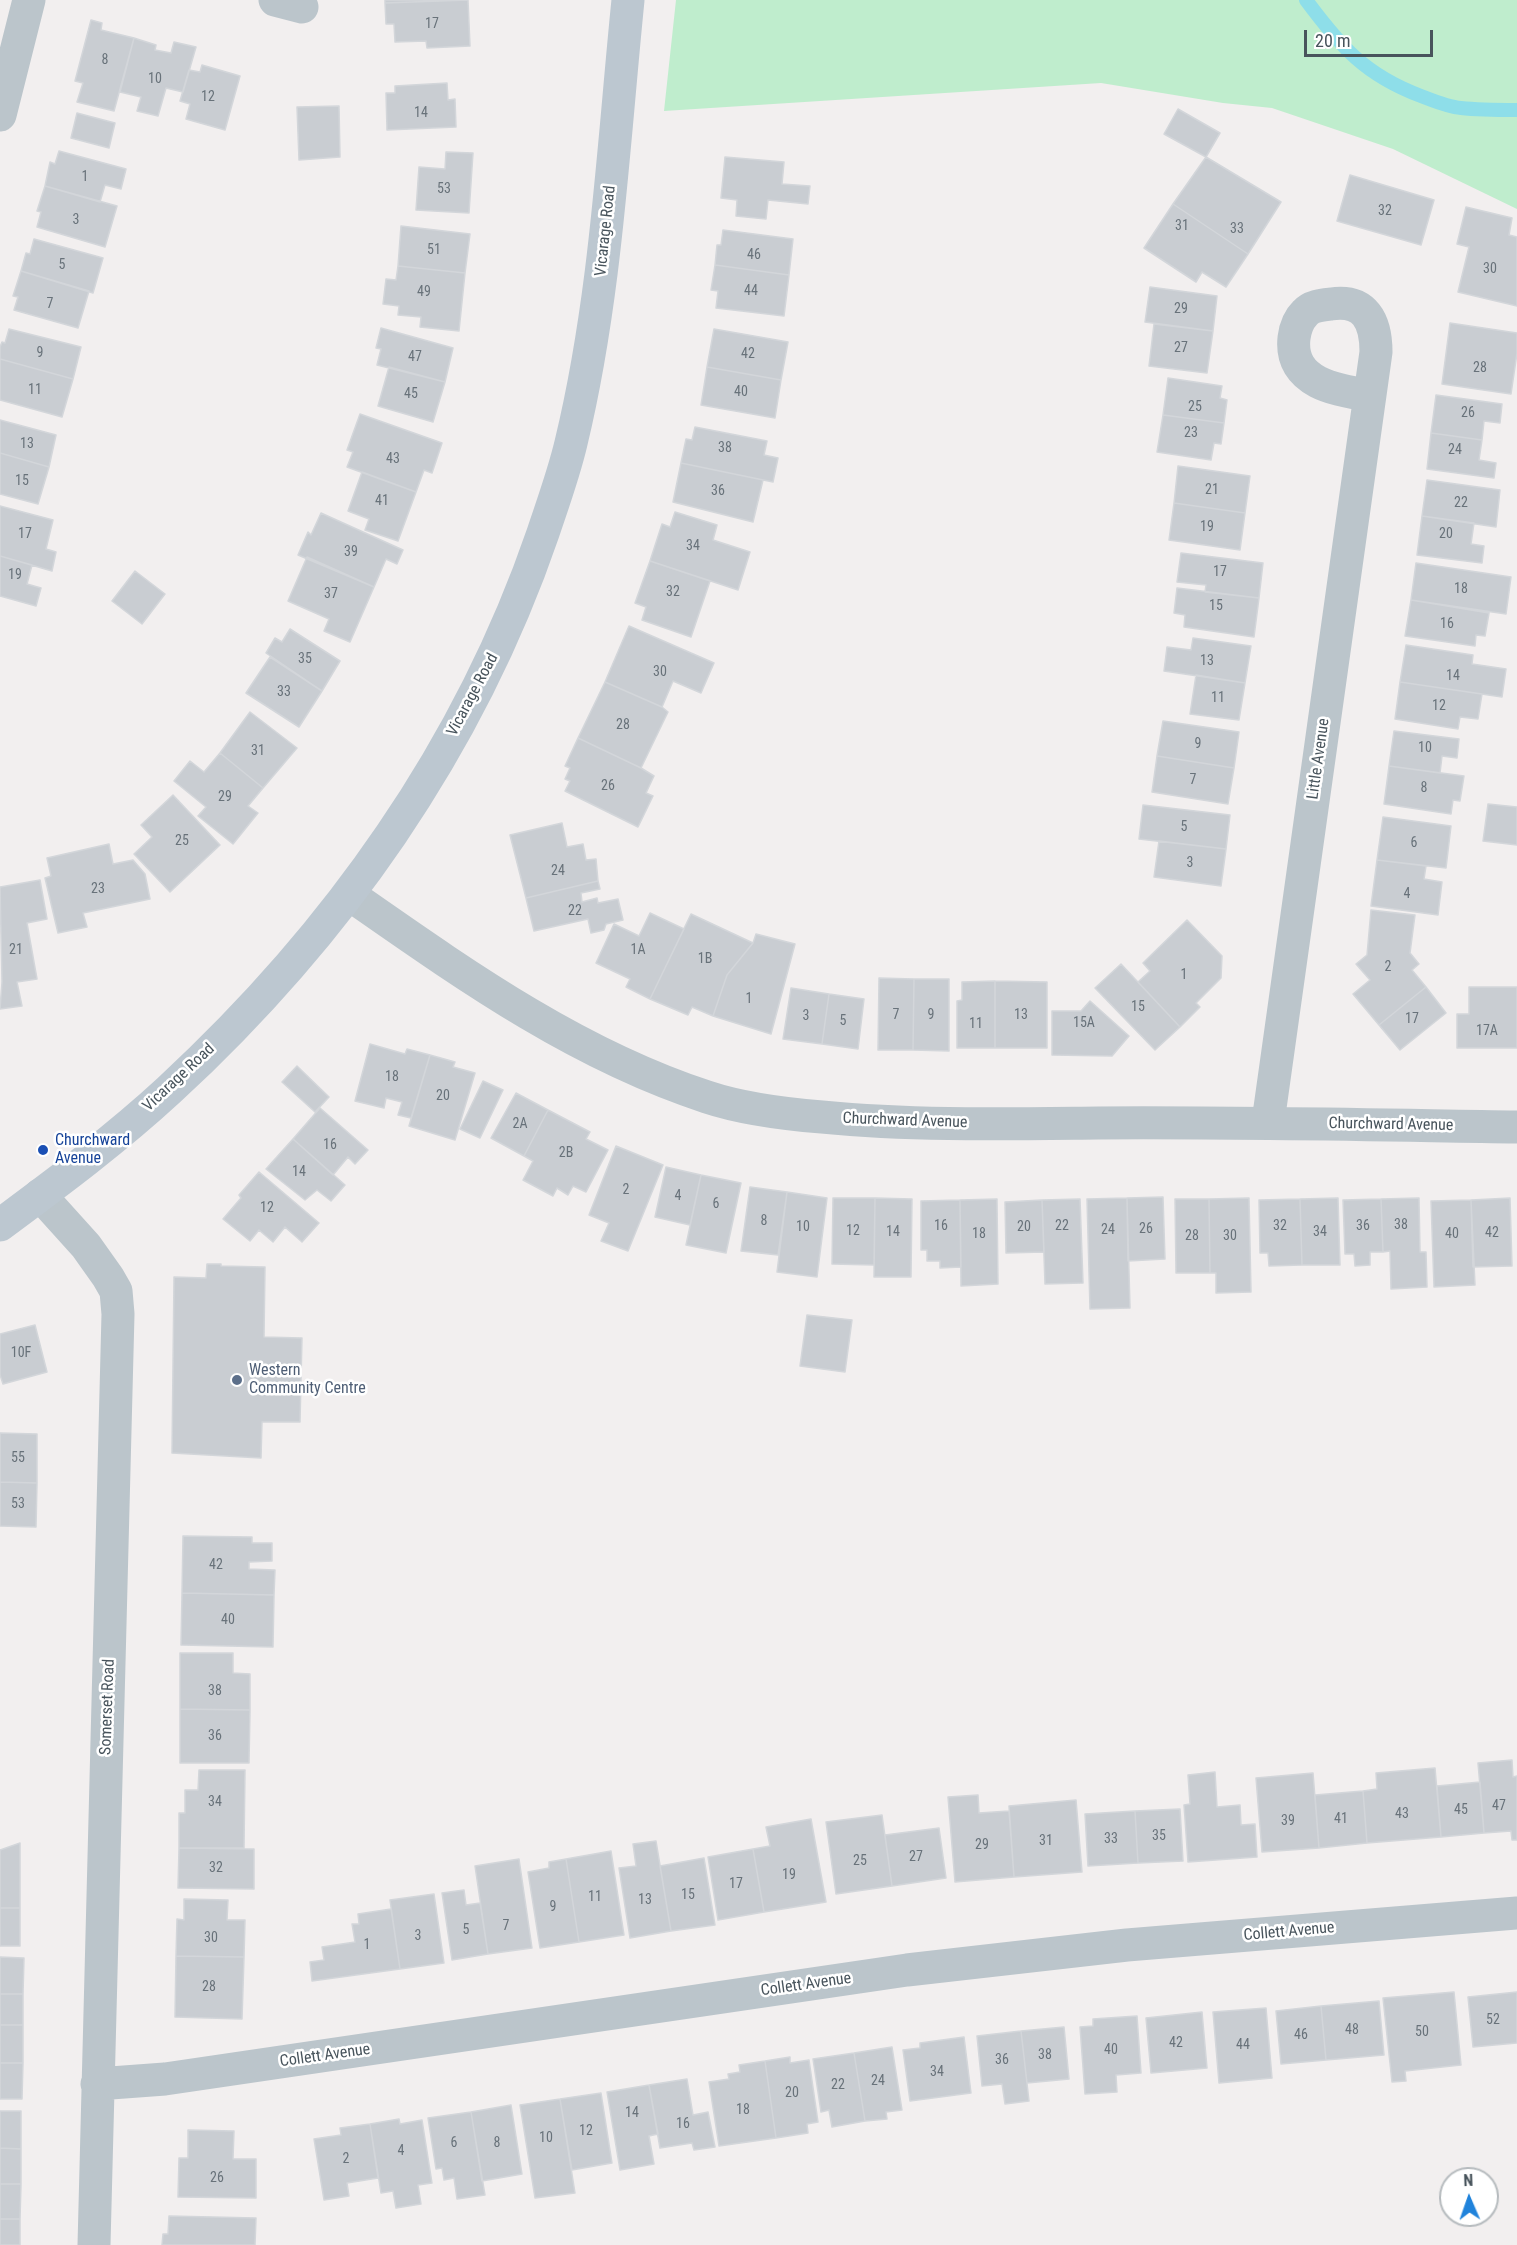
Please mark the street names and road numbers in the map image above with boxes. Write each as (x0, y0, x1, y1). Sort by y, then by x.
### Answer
street label: Vicarage Road (592, 185, 620, 277)
street label: Vicarage Road (443, 650, 503, 740)
street label: Little Avenue (1304, 717, 1334, 801)
street label: Vicarage Road (139, 1040, 219, 1116)
street label: Churchward Avenue (842, 1109, 968, 1133)
street label: Churchward Avenue (1328, 1114, 1454, 1136)
street label: Somerset Road (97, 1659, 119, 1755)
street label: Collett Avenue (1243, 1918, 1335, 1946)
street label: Collett Avenue (760, 1969, 852, 2001)
street label: Collett Avenue (279, 2040, 371, 2072)

